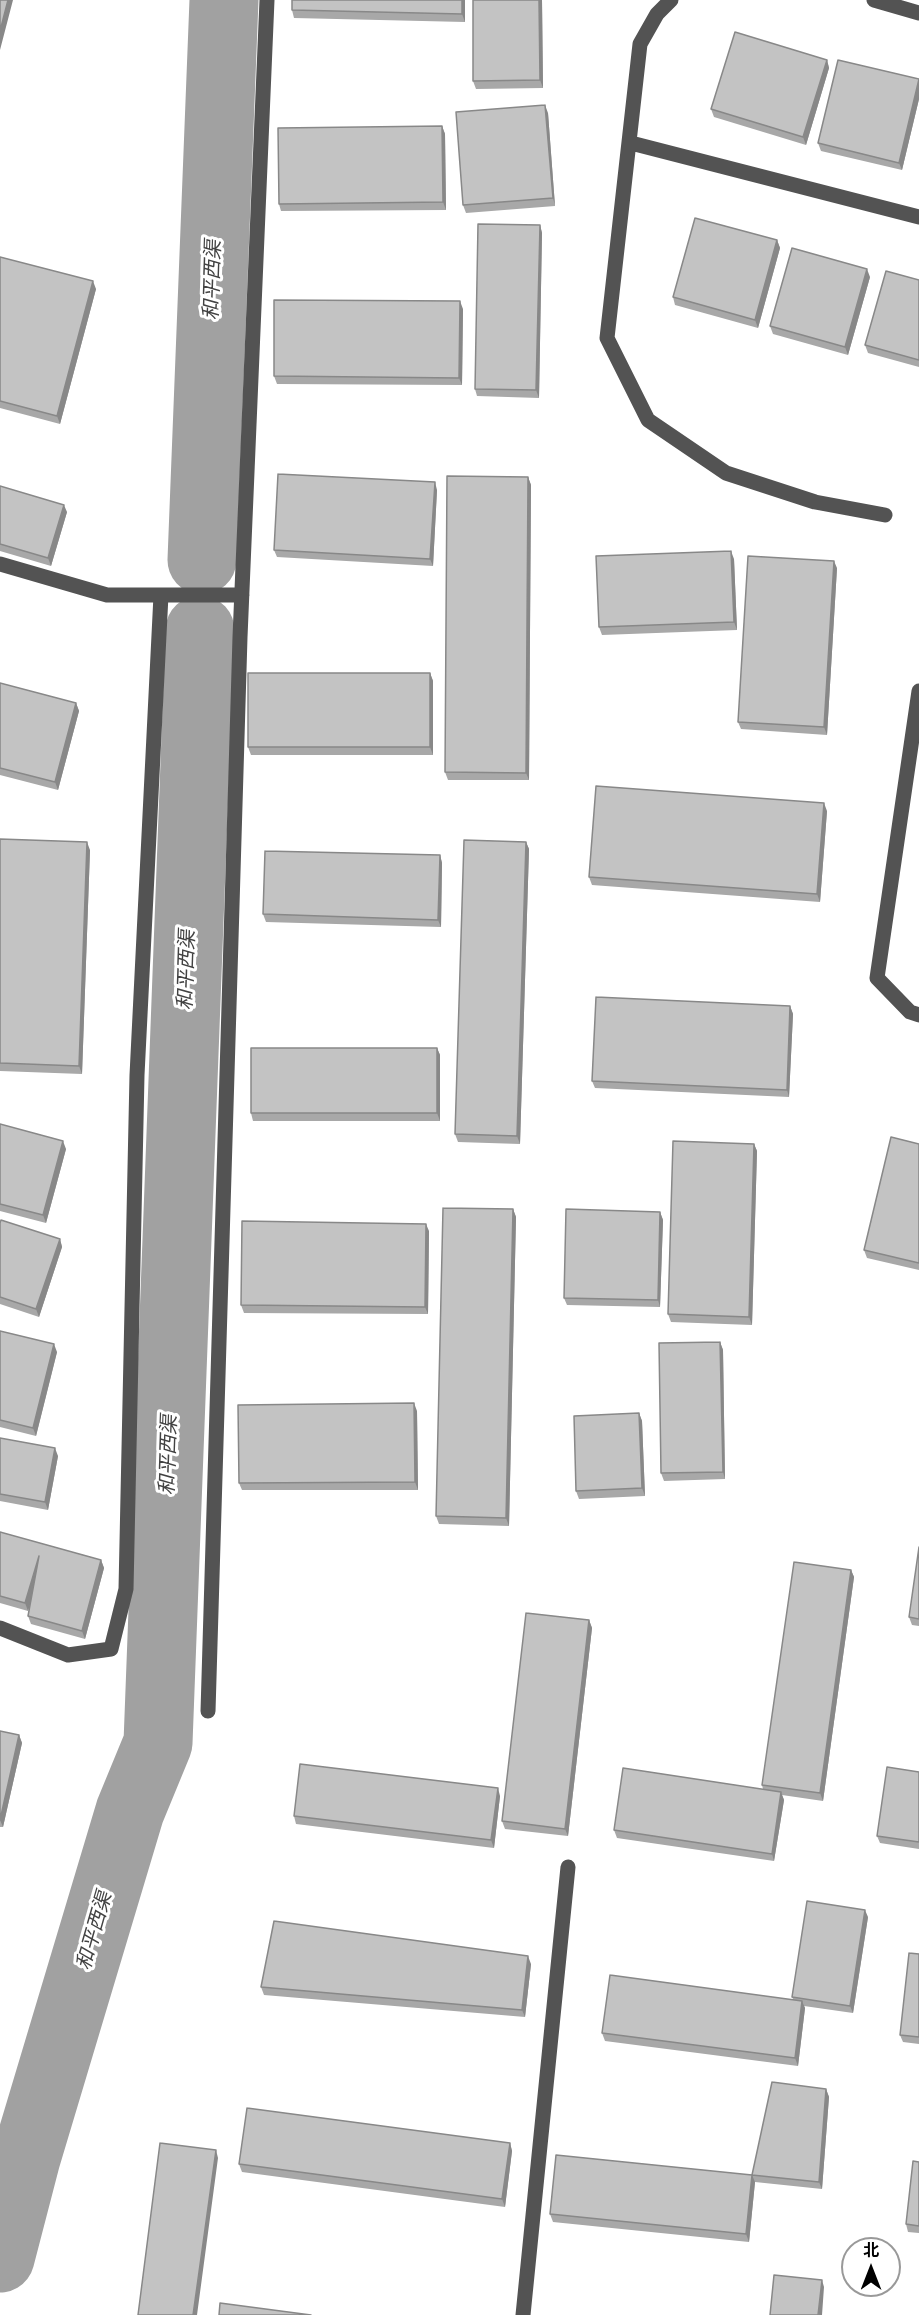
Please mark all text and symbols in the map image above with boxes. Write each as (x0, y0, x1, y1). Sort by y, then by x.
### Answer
water label: 和平西渠 (200, 240, 226, 320)
water label: 和平西渠 (174, 930, 200, 1010)
water label: 和平西渠 (156, 1415, 182, 1495)
water label: 和平西渠 (72, 1889, 118, 1973)
north arrow (841, 2237, 901, 2297)
text: 北 (863, 2241, 879, 2260)

